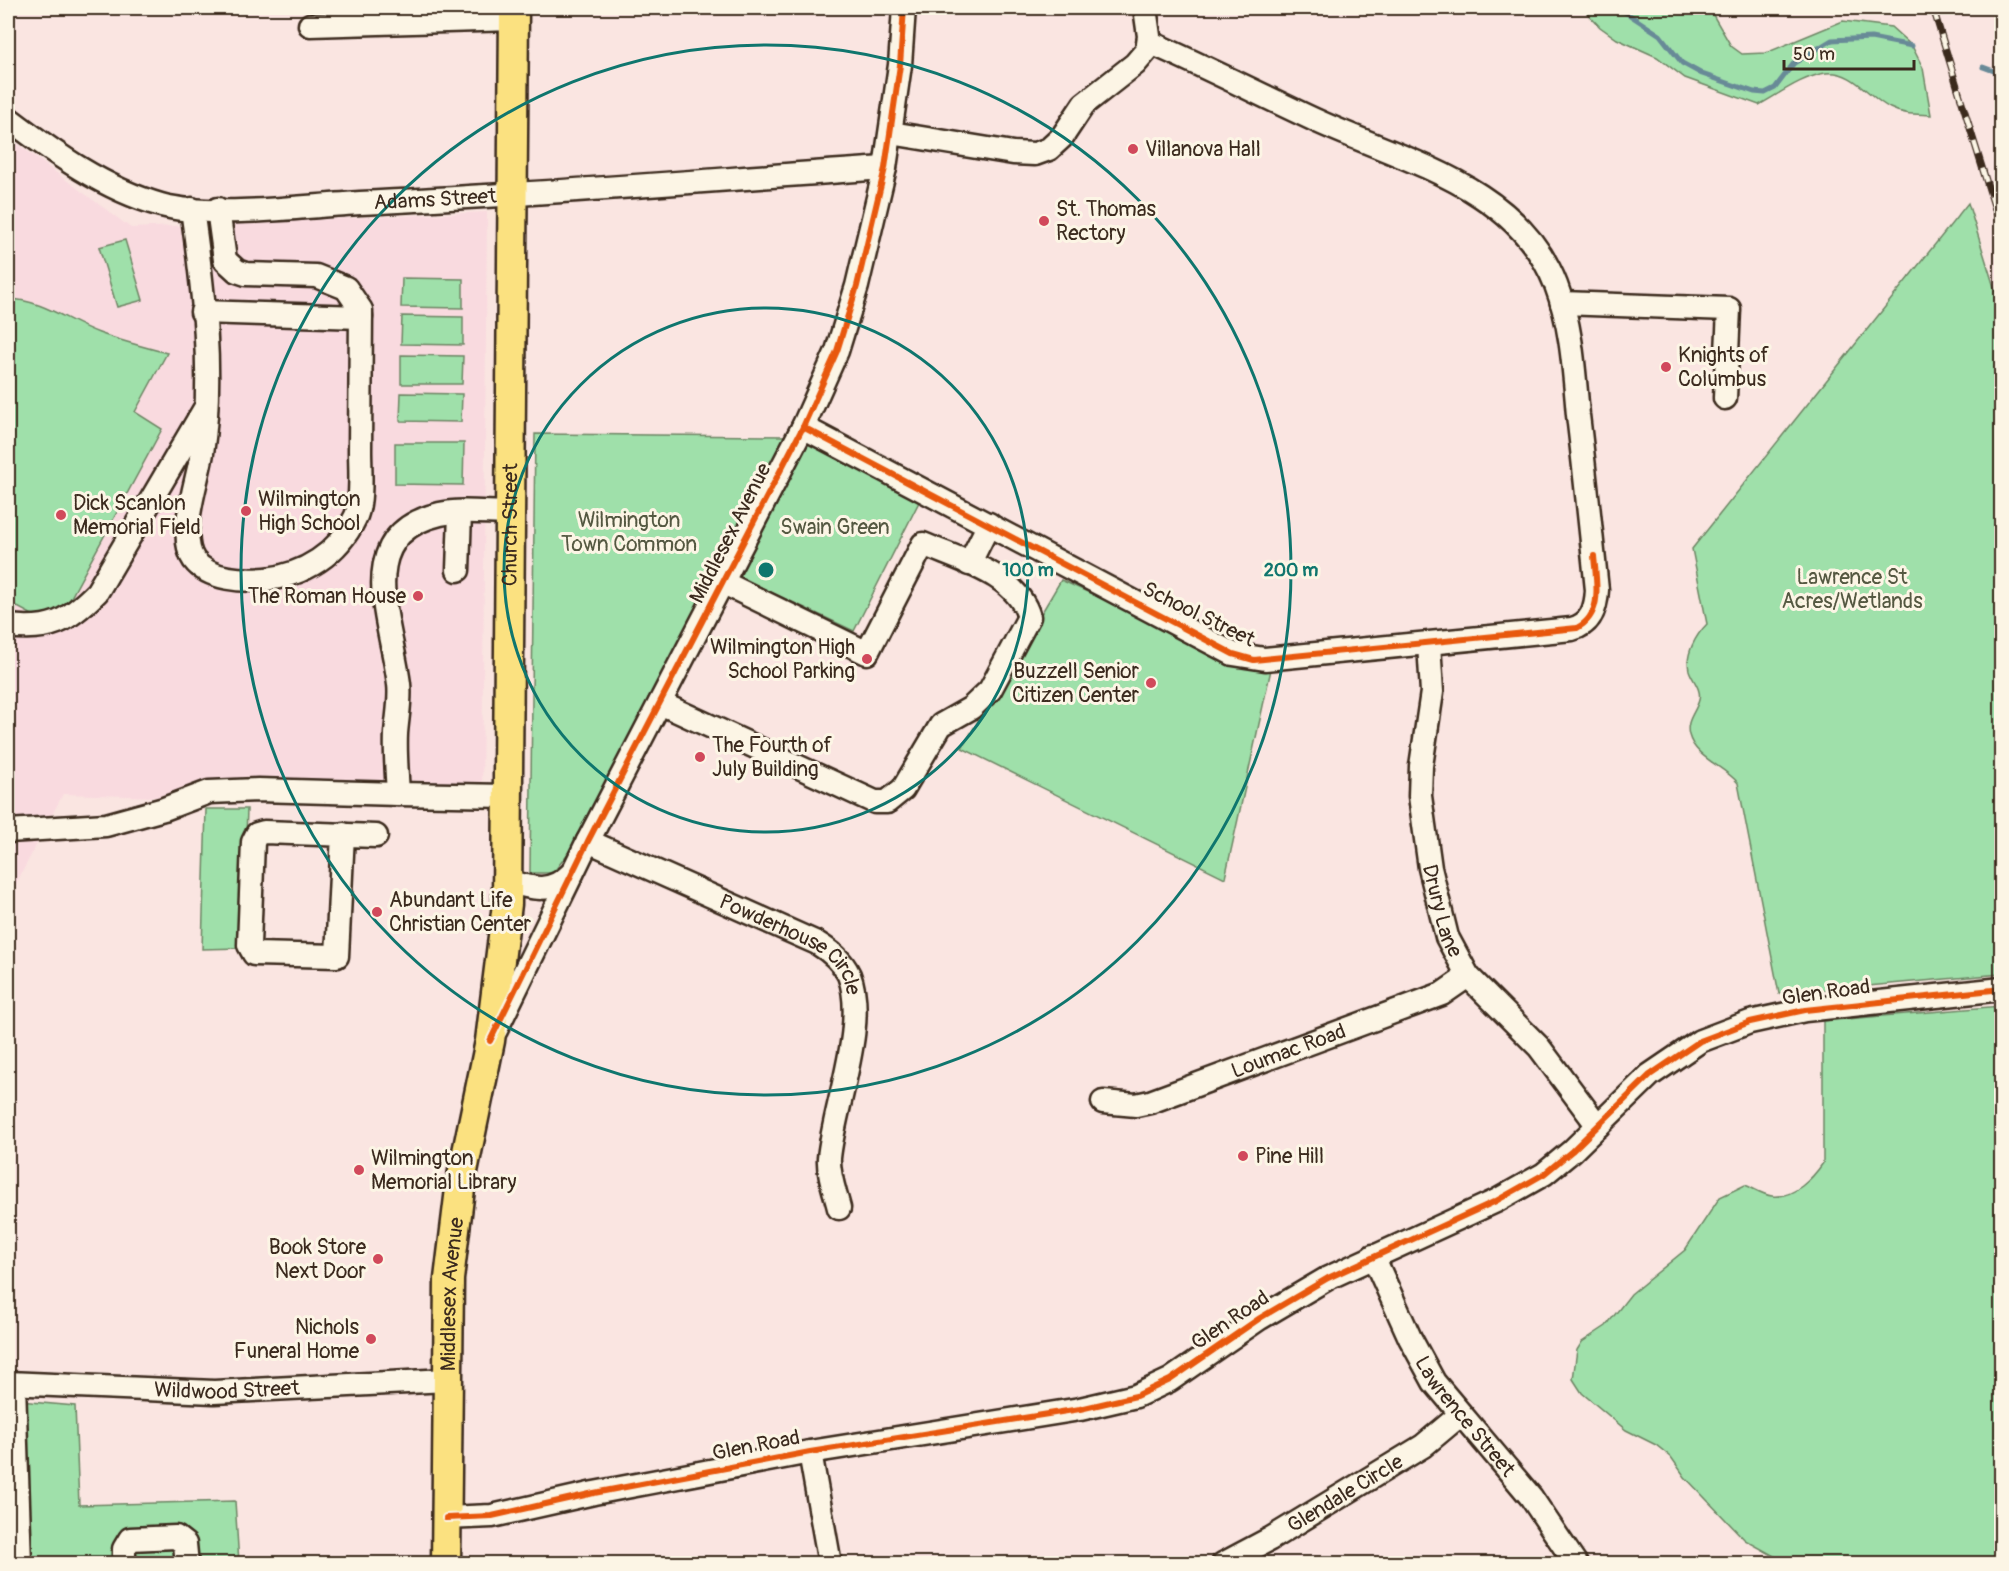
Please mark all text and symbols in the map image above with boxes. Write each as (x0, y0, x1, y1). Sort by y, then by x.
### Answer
scale bar (1784, 33, 1914, 71)
text: 50 m (1793, 43, 1835, 66)
place label: Villanova Hall (1145, 136, 1261, 163)
marker: Villanova Hall (1126, 142, 1140, 156)
street label: Adams Street (373, 183, 498, 216)
place label: St. Thomas Rectory (1056, 196, 1156, 247)
marker: St. Thomas Rectory (1037, 214, 1051, 228)
place label: Knights of Columbus (1678, 342, 1770, 393)
marker: Knights of Columbus (1659, 360, 1673, 374)
street label: Middlesex Avenue (683, 458, 778, 608)
street label: Church Street (496, 463, 524, 586)
place label: Wilmington High School (258, 486, 361, 537)
place label: Dick Scanlon Memorial Field (73, 490, 201, 541)
marker: Wilmington High School (239, 504, 253, 518)
park label: Wilmington Town Common (561, 507, 697, 558)
marker: Dick Scanlon Memorial Field (54, 508, 68, 522)
park label: Swain Green (780, 514, 890, 541)
text: 100 m (1002, 559, 1054, 582)
text: 200 m (1264, 559, 1318, 582)
centre of rings (756, 560, 776, 580)
park label: Lawrence St Acres/Wetlands (1781, 564, 1923, 615)
street label: School Street (1138, 576, 1260, 654)
place label: The Roman House (248, 583, 407, 610)
marker: The Roman House (411, 589, 425, 603)
place label: Wilmington High School Parking (710, 634, 855, 685)
marker: Wilmington High School Parking (860, 652, 874, 666)
place label: Buzzell Senior Citizen Center (1012, 658, 1140, 709)
marker: Buzzell Senior Citizen Center (1144, 676, 1158, 690)
place label: The Fourth of July Building (712, 732, 832, 783)
marker: The Fourth of July Building (693, 750, 707, 764)
street label: Drury Lane (1416, 862, 1469, 963)
place label: Abundant Life Christian Center (389, 887, 532, 938)
street label: Powderhouse Circle (715, 888, 867, 998)
marker: Abundant Life Christian Center (370, 905, 384, 919)
street label: Glen Road (1780, 973, 1872, 1012)
street label: Loumac Road (1227, 1018, 1350, 1085)
place label: Pine Hill (1255, 1143, 1324, 1170)
place label: Wilmington Memorial Library (371, 1145, 516, 1196)
marker: Pine Hill (1236, 1149, 1250, 1163)
marker: Wilmington Memorial Library (352, 1163, 366, 1177)
street label: Middlesex Avenue (435, 1215, 471, 1371)
place label: Book Store Next Door (269, 1234, 367, 1285)
marker: Book Store Next Door (371, 1252, 385, 1266)
street label: Glen Road (1186, 1284, 1275, 1356)
place label: Nichols Funeral Home (234, 1314, 360, 1365)
marker: Nichols Funeral Home (364, 1332, 378, 1346)
street label: Lawrence Street (1408, 1351, 1521, 1483)
street label: Wildwood Street (153, 1375, 301, 1406)
street label: Glen Road (710, 1424, 802, 1467)
street label: Glendale Circle (1282, 1448, 1409, 1539)

